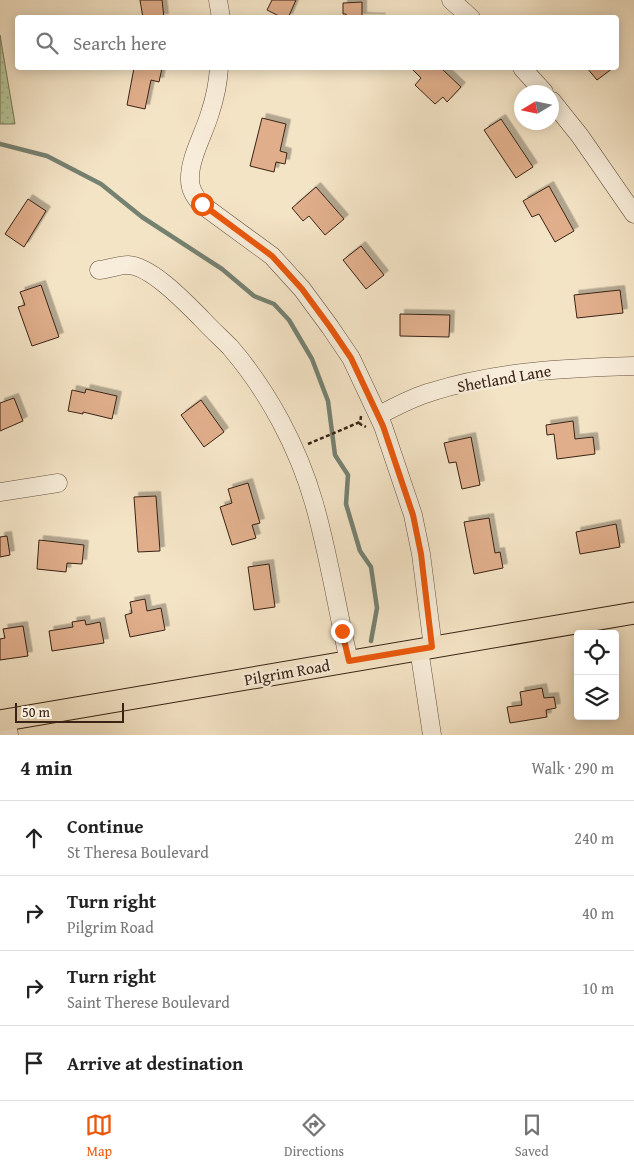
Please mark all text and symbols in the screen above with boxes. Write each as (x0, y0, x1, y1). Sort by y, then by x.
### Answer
search box (15, 15, 619, 70)
icon: search (33, 29, 61, 57)
text: Search here (73, 29, 167, 57)
north arrow (514, 85, 559, 130)
route start (191, 193, 214, 216)
street label: Shetland Lane (455, 358, 553, 398)
route end (331, 620, 354, 643)
map controls (574, 630, 619, 720)
button: locate (574, 630, 619, 675)
street label: Pilgrim Road (242, 653, 332, 691)
button: layers (574, 675, 619, 720)
scale bar (15, 700, 124, 723)
text: 50 m (22, 702, 50, 722)
text: 4 min (20, 752, 72, 783)
text: Walk · 290 m (531, 756, 614, 780)
text: Continue (67, 812, 144, 840)
icon: ahead (20, 824, 48, 852)
text: 240 m (574, 826, 614, 850)
text: St Theresa Boulevard (67, 840, 209, 864)
text: Turn right (67, 887, 156, 915)
icon: right (20, 899, 48, 927)
text: 40 m (582, 901, 614, 925)
text: Pilgrim Road (67, 915, 154, 939)
text: Turn right (67, 962, 156, 990)
icon: right (20, 974, 48, 1002)
text: 10 m (582, 976, 614, 1000)
text: Saint Therese Boulevard (67, 990, 230, 1014)
icon: arrive (20, 1049, 48, 1077)
text: Arrive at destination (67, 1049, 243, 1077)
tab: Map (85, 1111, 113, 1161)
tab: Directions (284, 1111, 344, 1161)
tab: Saved (515, 1111, 549, 1161)

